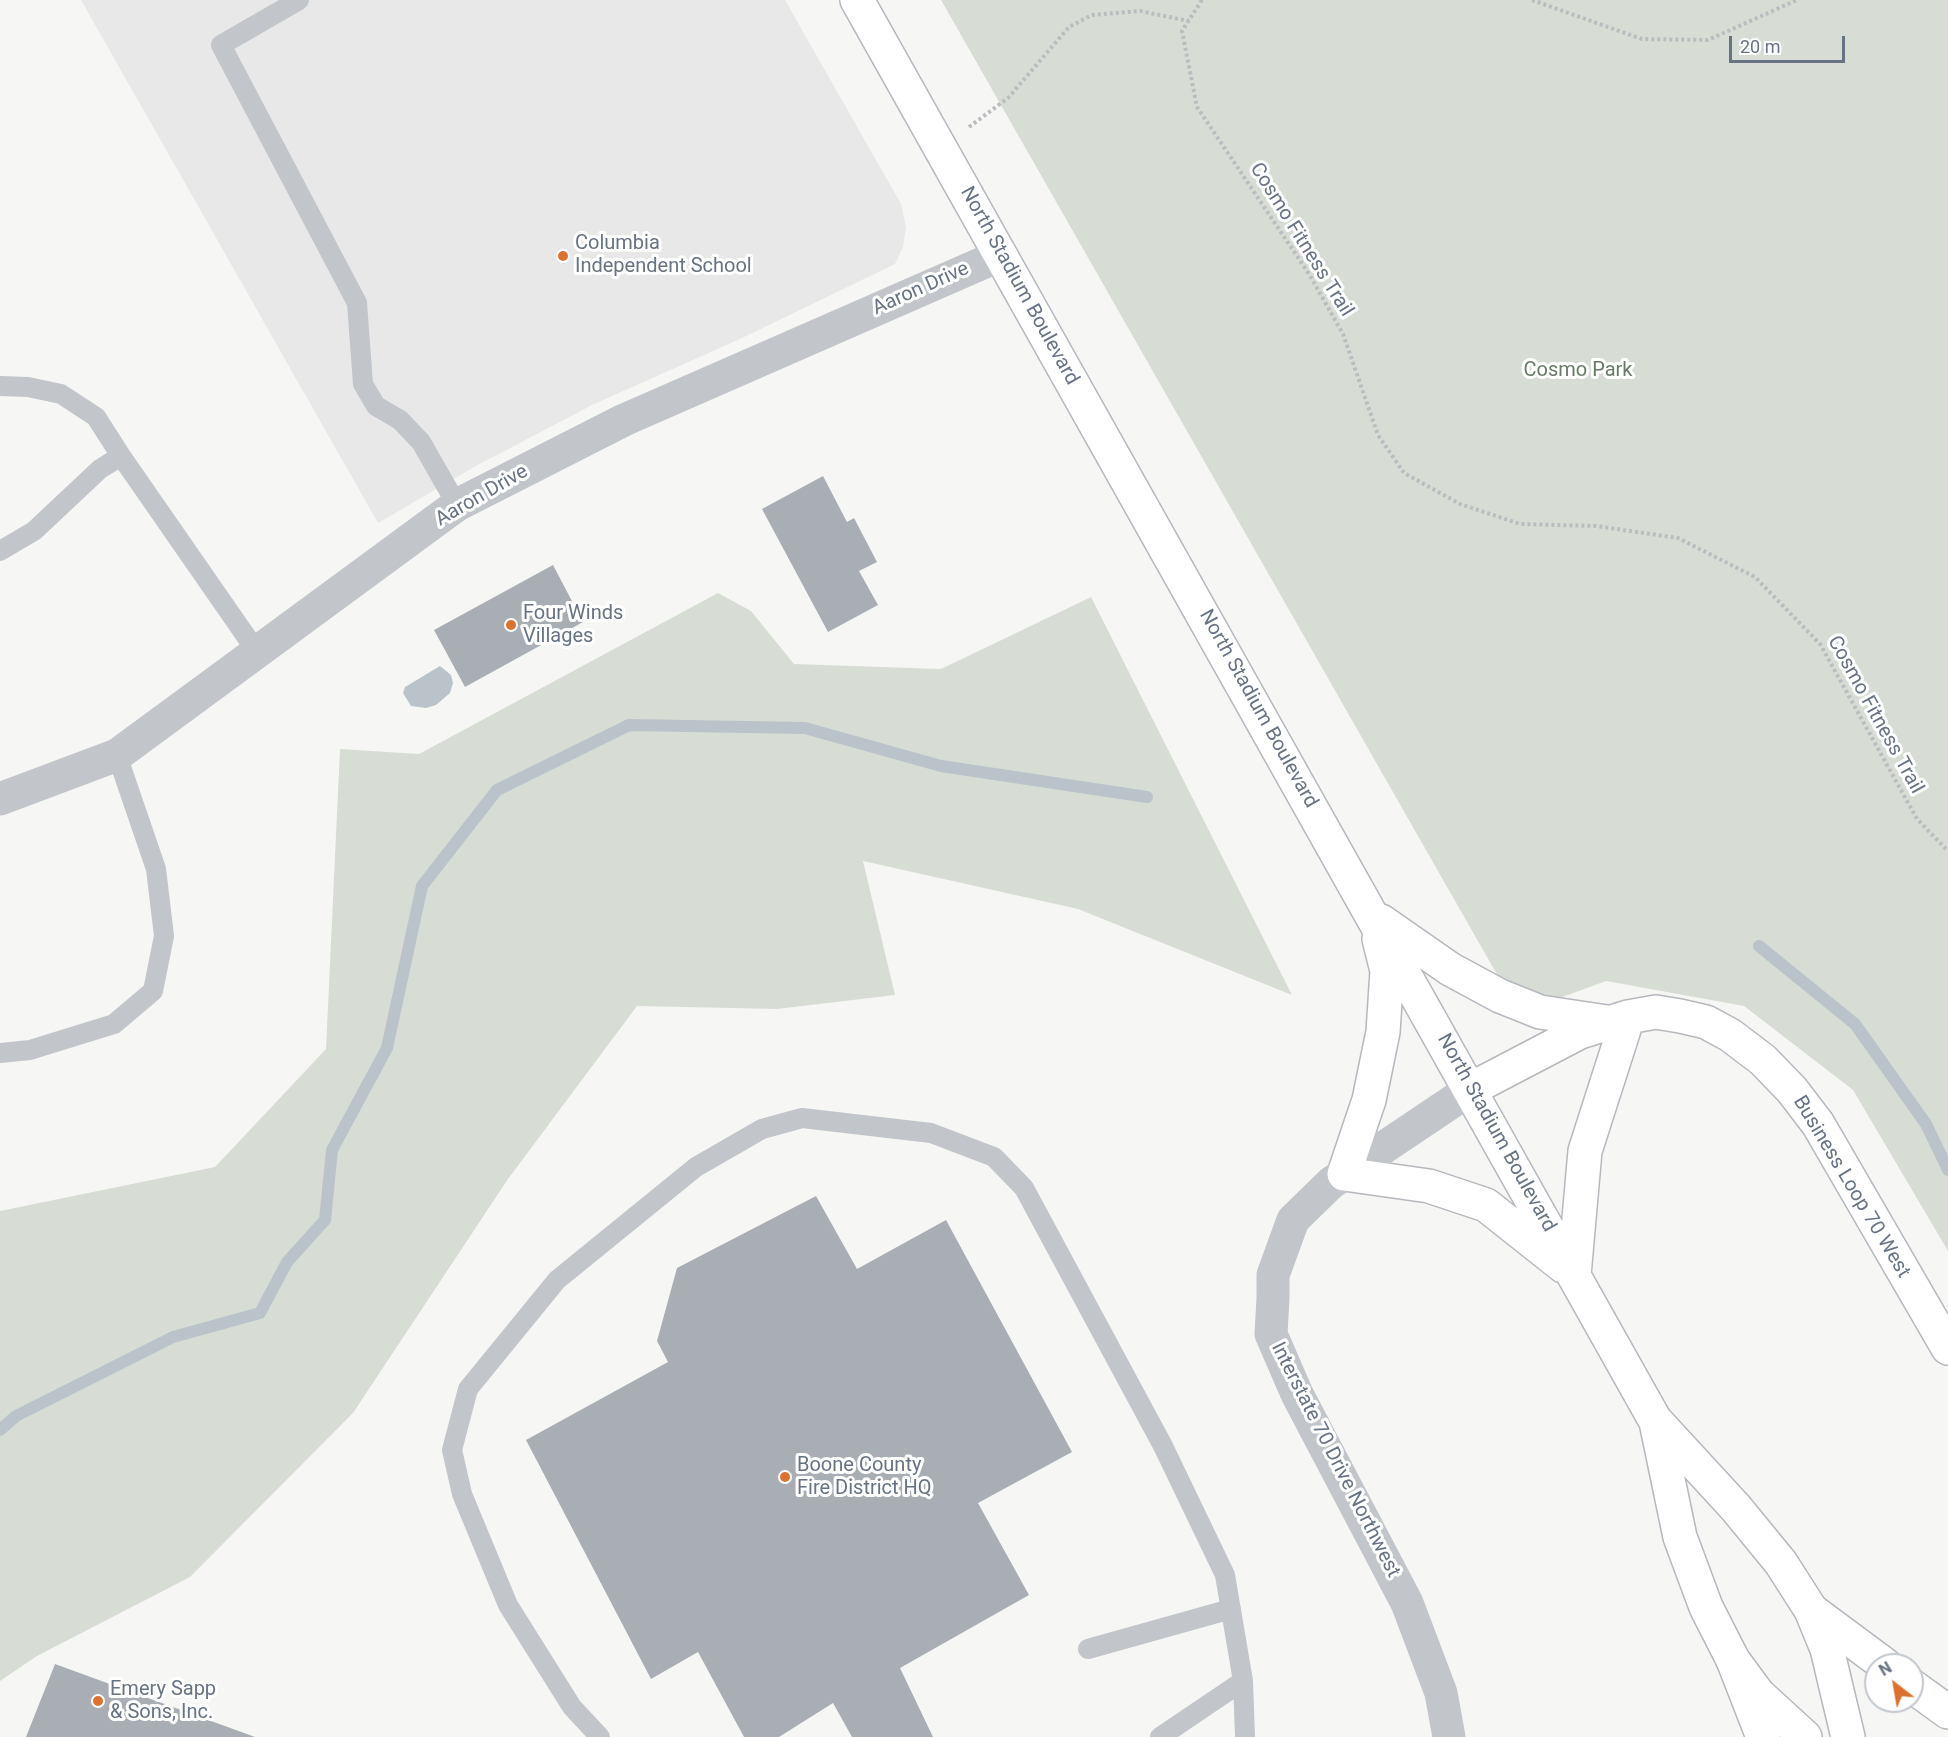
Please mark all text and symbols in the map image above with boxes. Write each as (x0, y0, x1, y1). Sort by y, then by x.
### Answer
scale bar (1732, 24, 1848, 62)
text: 20 m (1740, 36, 1780, 57)
street label: Cosmo Fitness Trail (1244, 159, 1358, 321)
street label: North Stadium Boulevard (954, 183, 1084, 389)
place label: Columbia Independent School (575, 232, 752, 279)
marker: Columbia Independent School (556, 249, 570, 263)
street label: Aaron Drive (869, 257, 973, 321)
park label: Cosmo Park (1524, 359, 1632, 383)
street label: Aaron Drive (431, 460, 533, 532)
place label: Four Winds Villages (523, 602, 623, 649)
street label: North Stadium Boulevard (1193, 606, 1323, 812)
marker: Four Winds Villages (504, 618, 518, 632)
street label: Cosmo Fitness Trail (1822, 632, 1928, 798)
street label: North Stadium Boulevard (1431, 1030, 1561, 1236)
street label: Business Loop 70 West (1787, 1092, 1915, 1282)
street label: Interstate 70 Drive Northwest (1265, 1338, 1405, 1582)
place label: Boone County Fire District HQ (797, 1454, 932, 1501)
marker: Boone County Fire District HQ (778, 1470, 792, 1484)
north arrow (1864, 1653, 1924, 1713)
text: N (1876, 1658, 1895, 1680)
place label: Emery Sapp & Sons, Inc. (110, 1678, 216, 1725)
marker: Emery Sapp & Sons, Inc. (91, 1694, 105, 1708)

